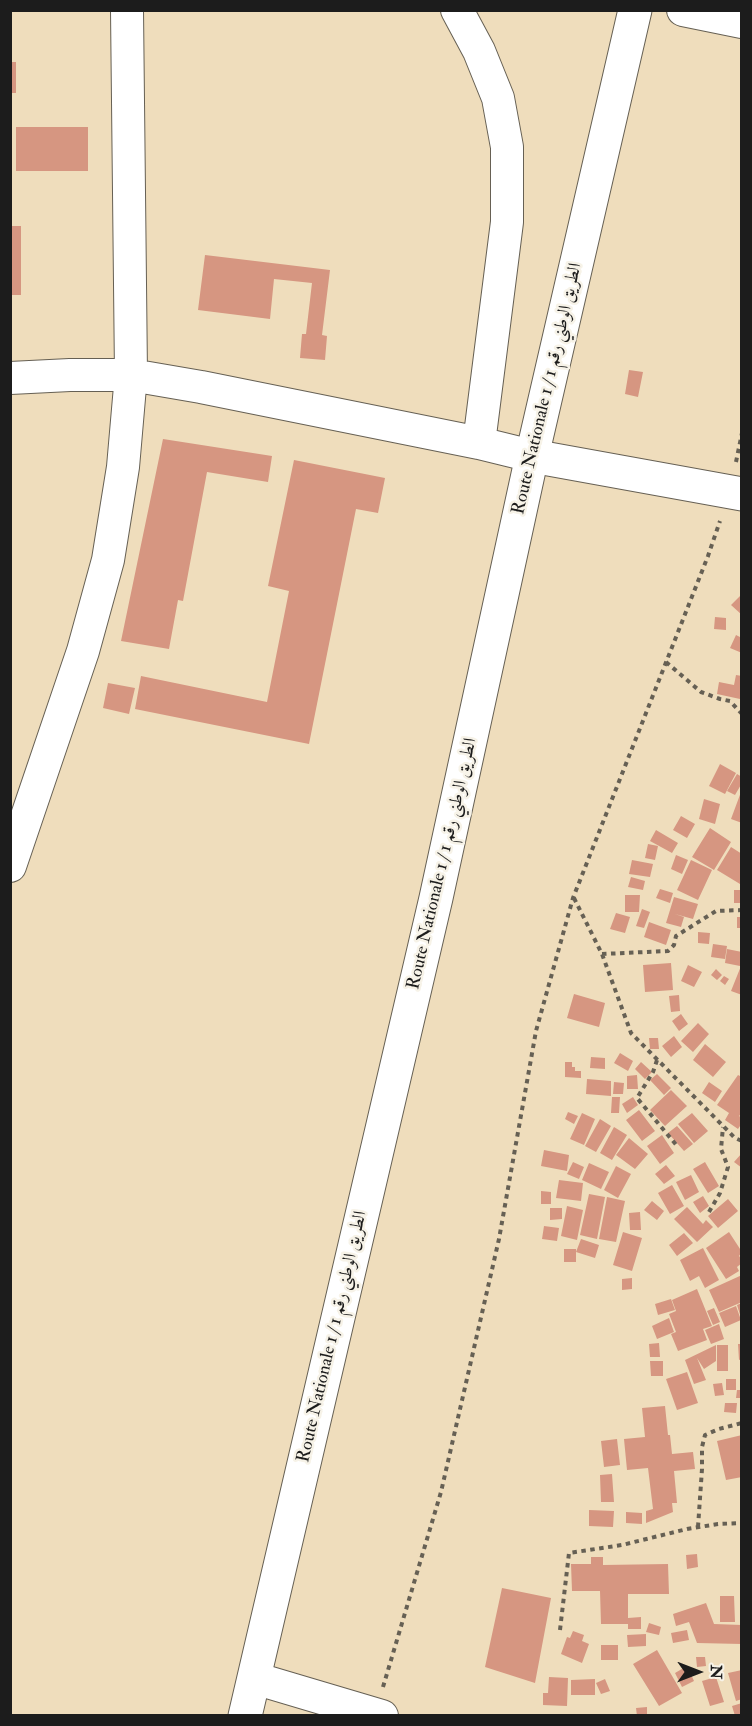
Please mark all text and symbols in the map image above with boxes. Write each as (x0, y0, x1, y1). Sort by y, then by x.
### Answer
street label: Route Nationale 1 / الطريق الوطني رقم 1 (509, 261, 587, 517)
street label: Route Nationale 1 / الطريق الوطني رقم 1 (404, 736, 482, 992)
street label: Route Nationale 1 / الطريق الوطني رقم 1 (294, 1209, 372, 1465)
north arrow (668, 1642, 728, 1702)
text: N (706, 1665, 726, 1679)

